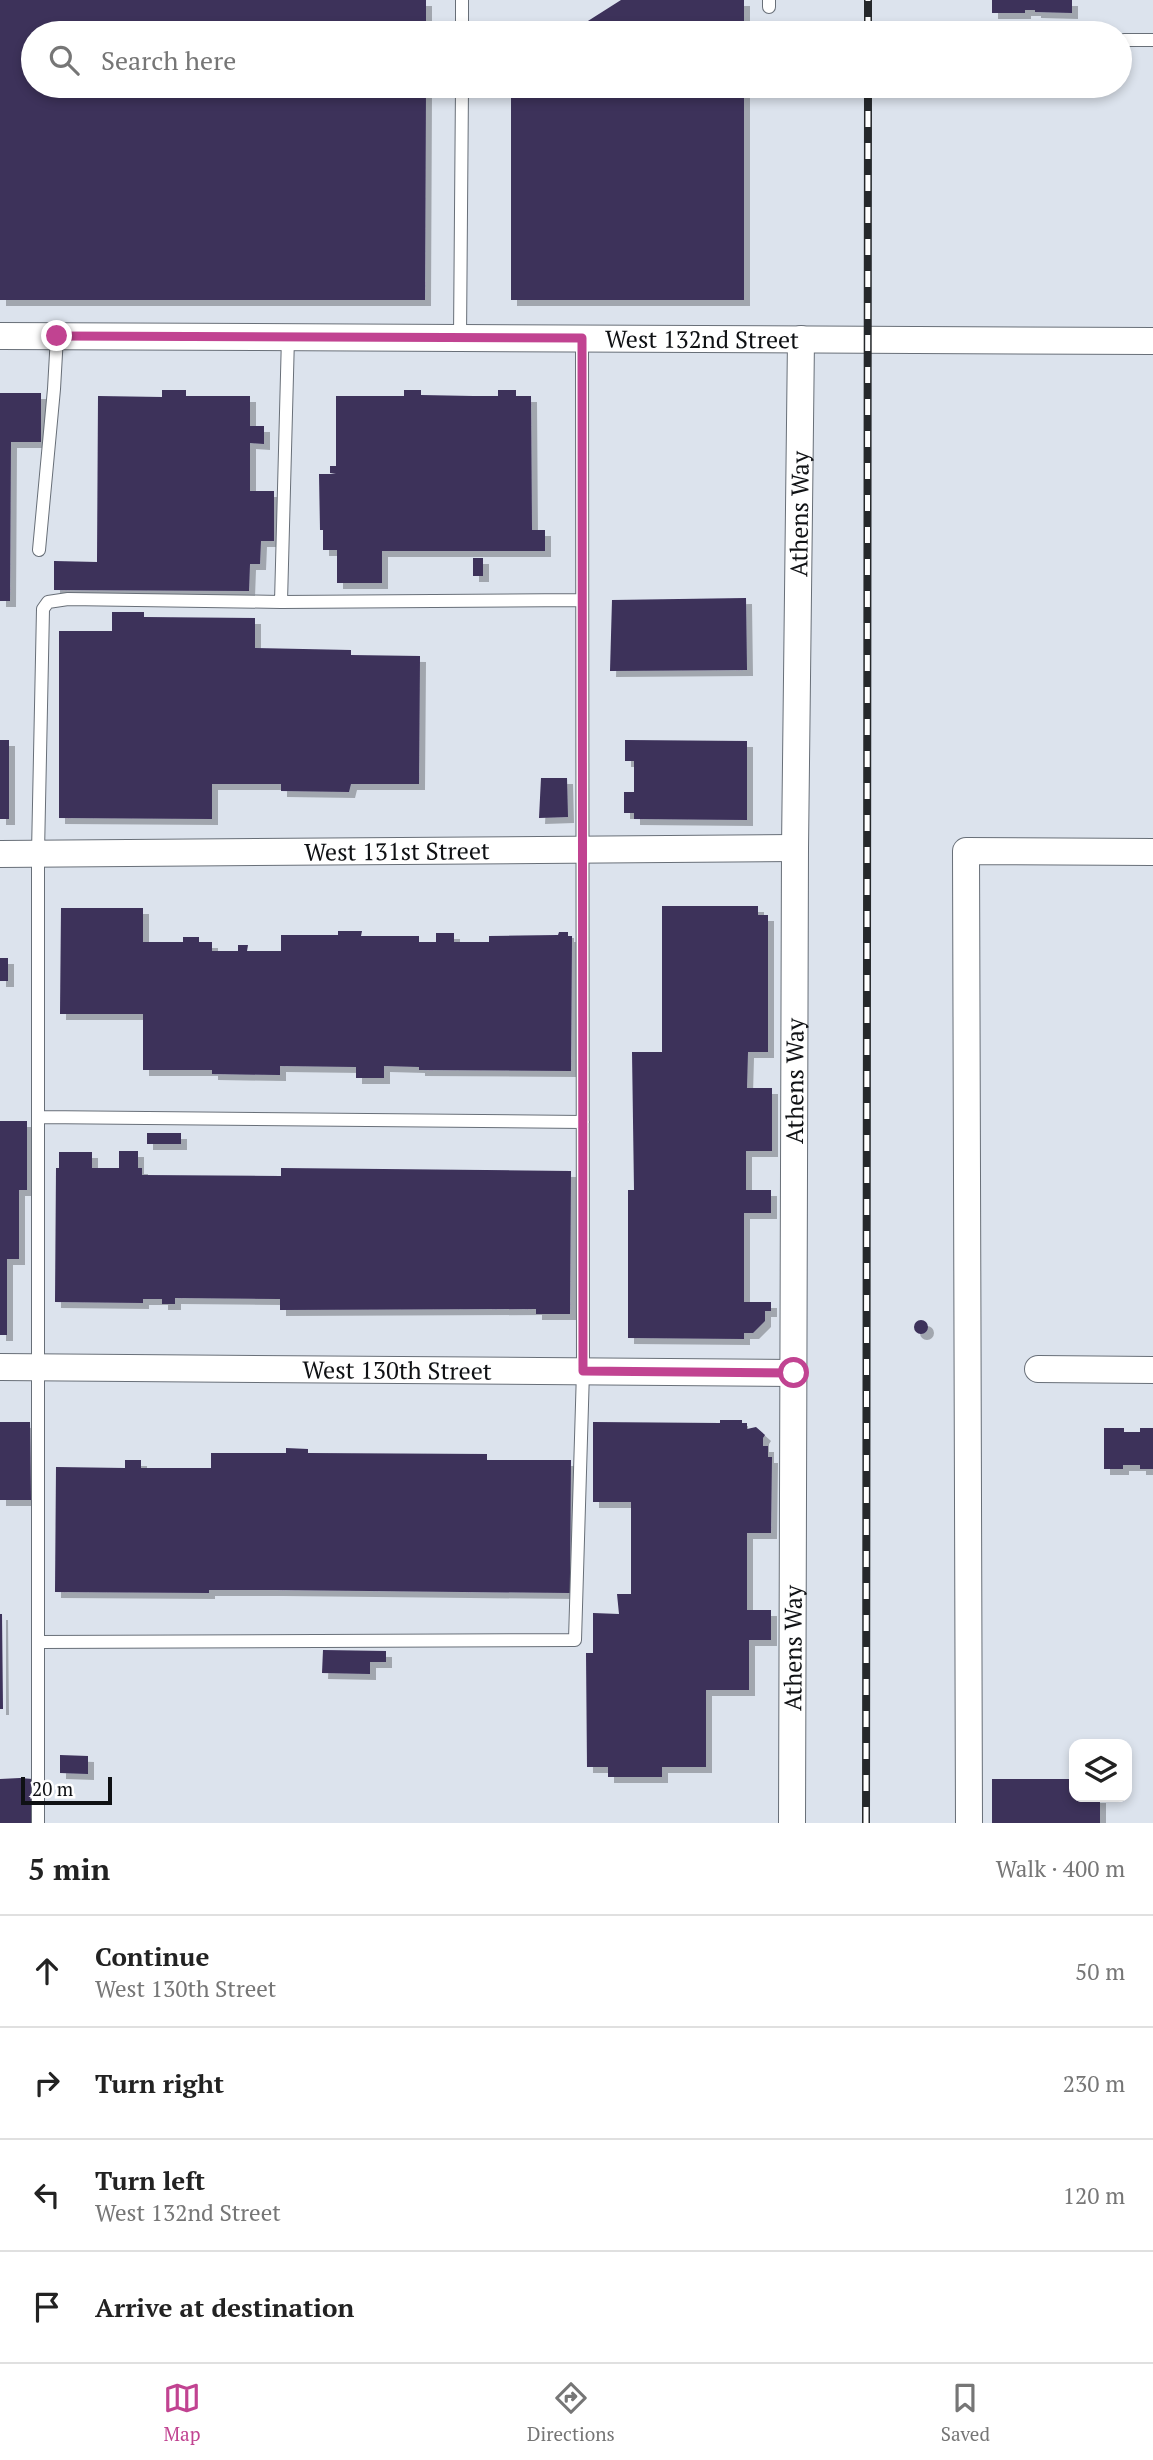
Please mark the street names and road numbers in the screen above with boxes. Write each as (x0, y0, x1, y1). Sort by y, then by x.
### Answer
street label: West 132nd Street (605, 323, 799, 355)
street label: Athens Way (782, 450, 816, 577)
street label: West 131st Street (304, 834, 490, 868)
street label: Athens Way (778, 1017, 810, 1144)
street label: West 130th Street (302, 1353, 492, 1387)
street label: Athens Way (776, 1584, 809, 1711)

